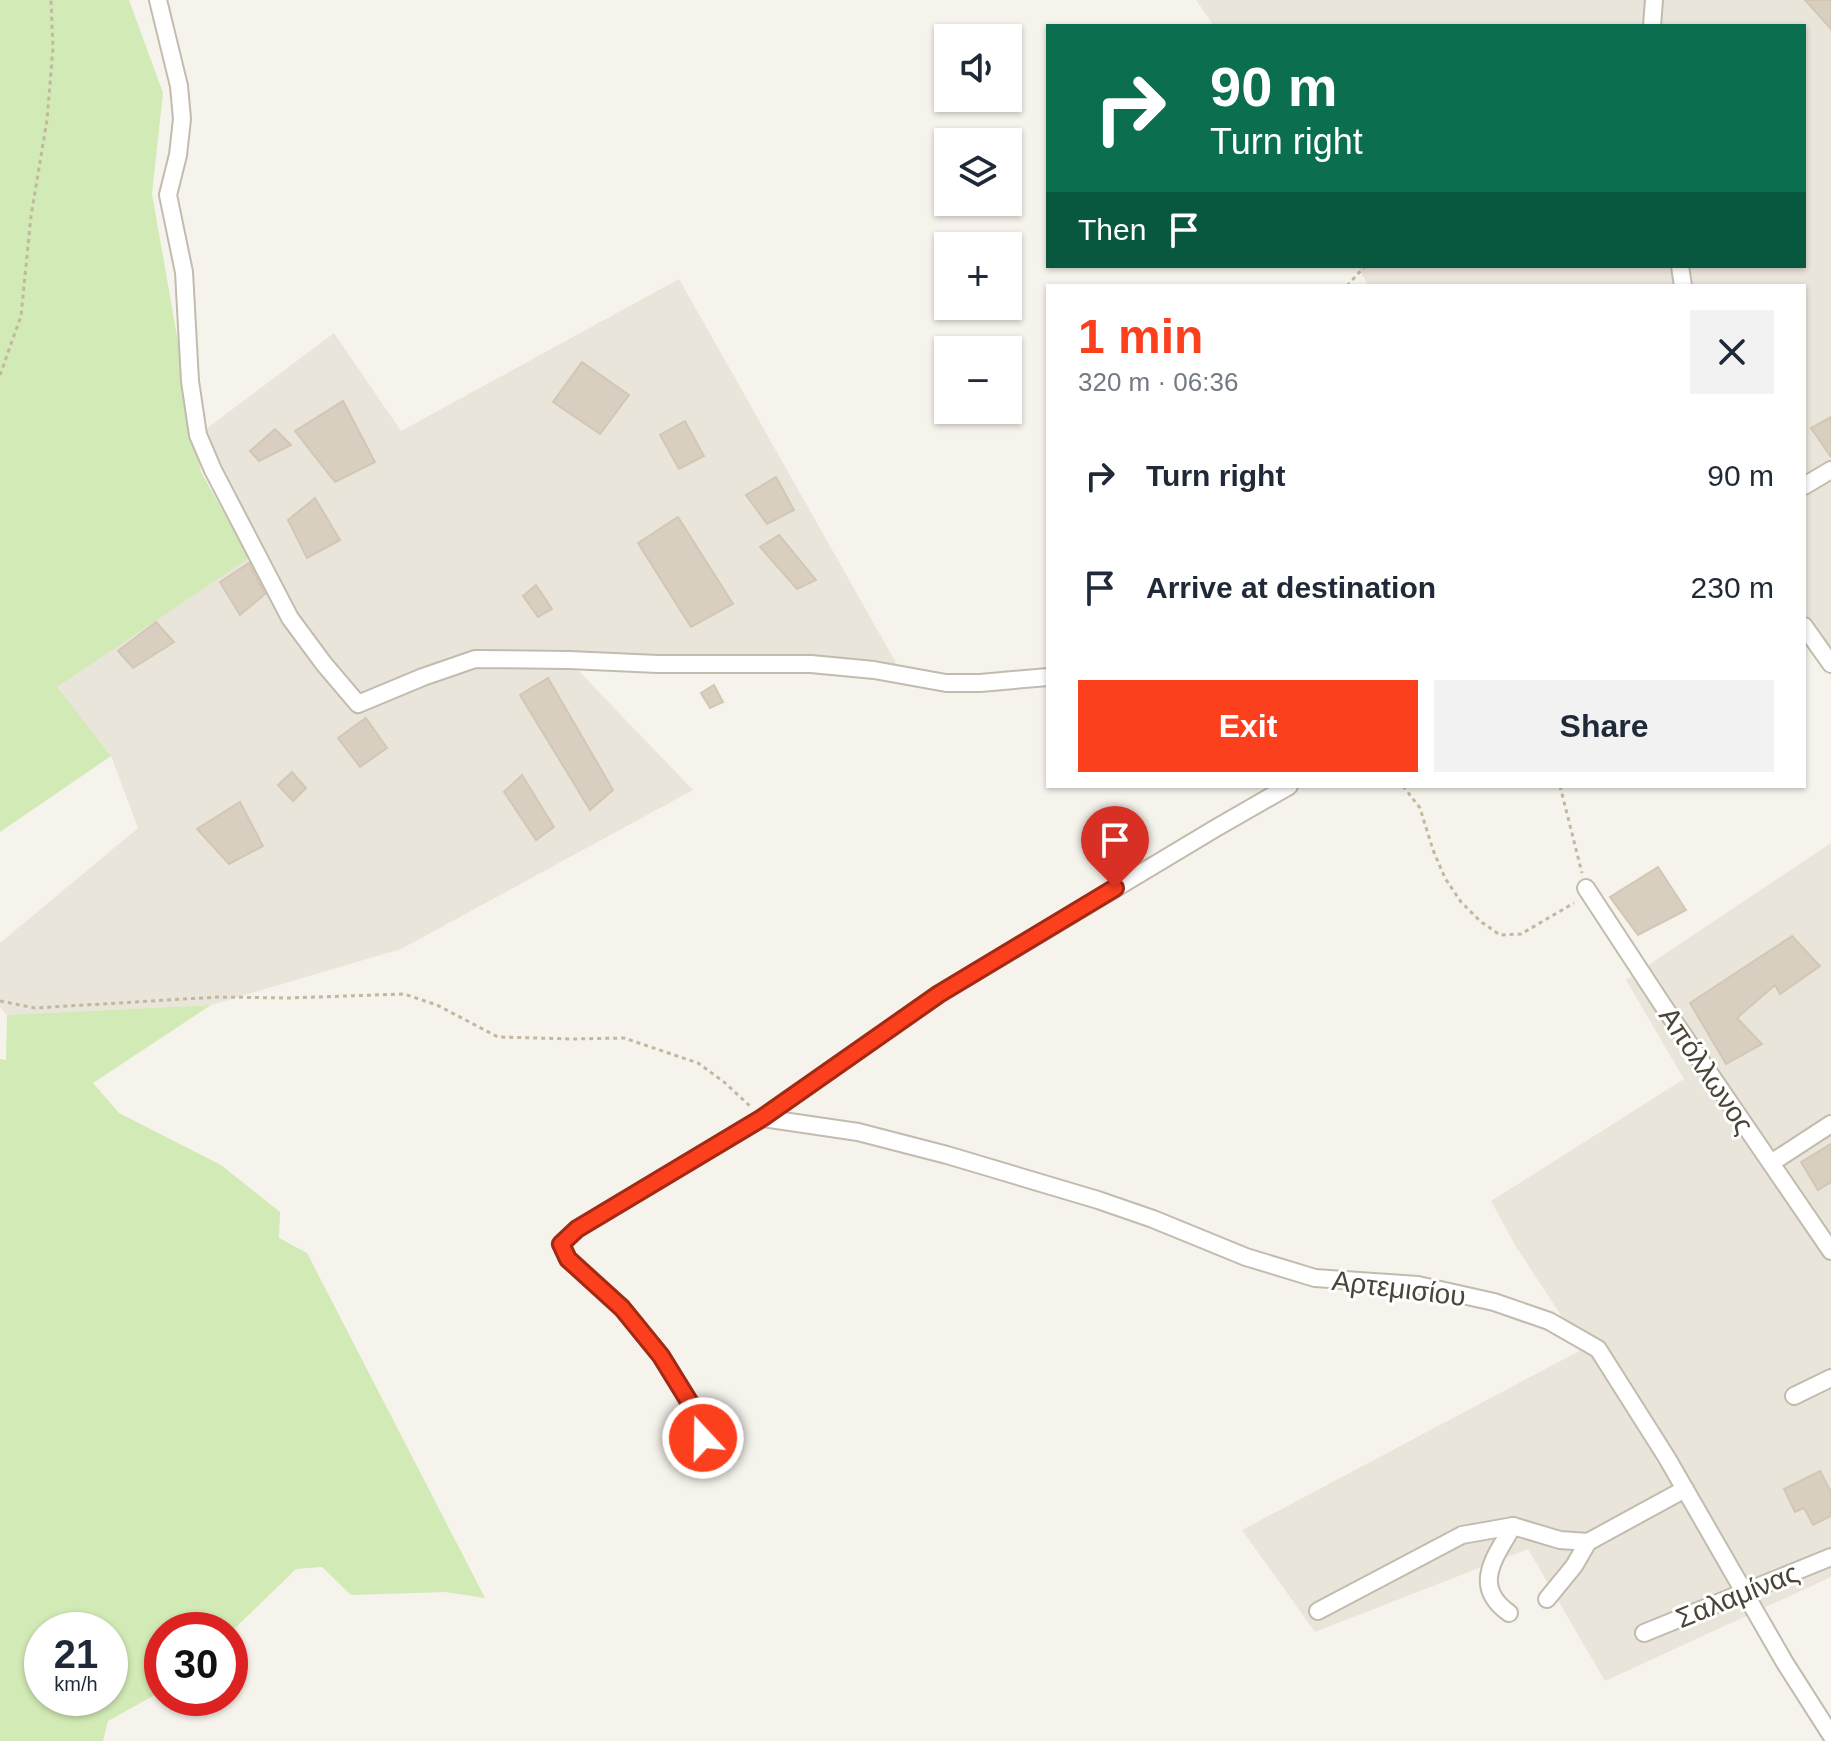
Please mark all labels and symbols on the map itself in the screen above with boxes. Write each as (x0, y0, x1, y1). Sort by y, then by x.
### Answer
pin (1081, 806, 1149, 888)
street label: Απόλλωνος (1653, 1001, 1760, 1139)
street label: Αρτεμισίου (1330, 1265, 1468, 1312)
position arrow (661, 1396, 745, 1480)
street label: Σαλαμίνας (1671, 1557, 1803, 1634)
speed limit sign: 30 (144, 1612, 248, 1716)

